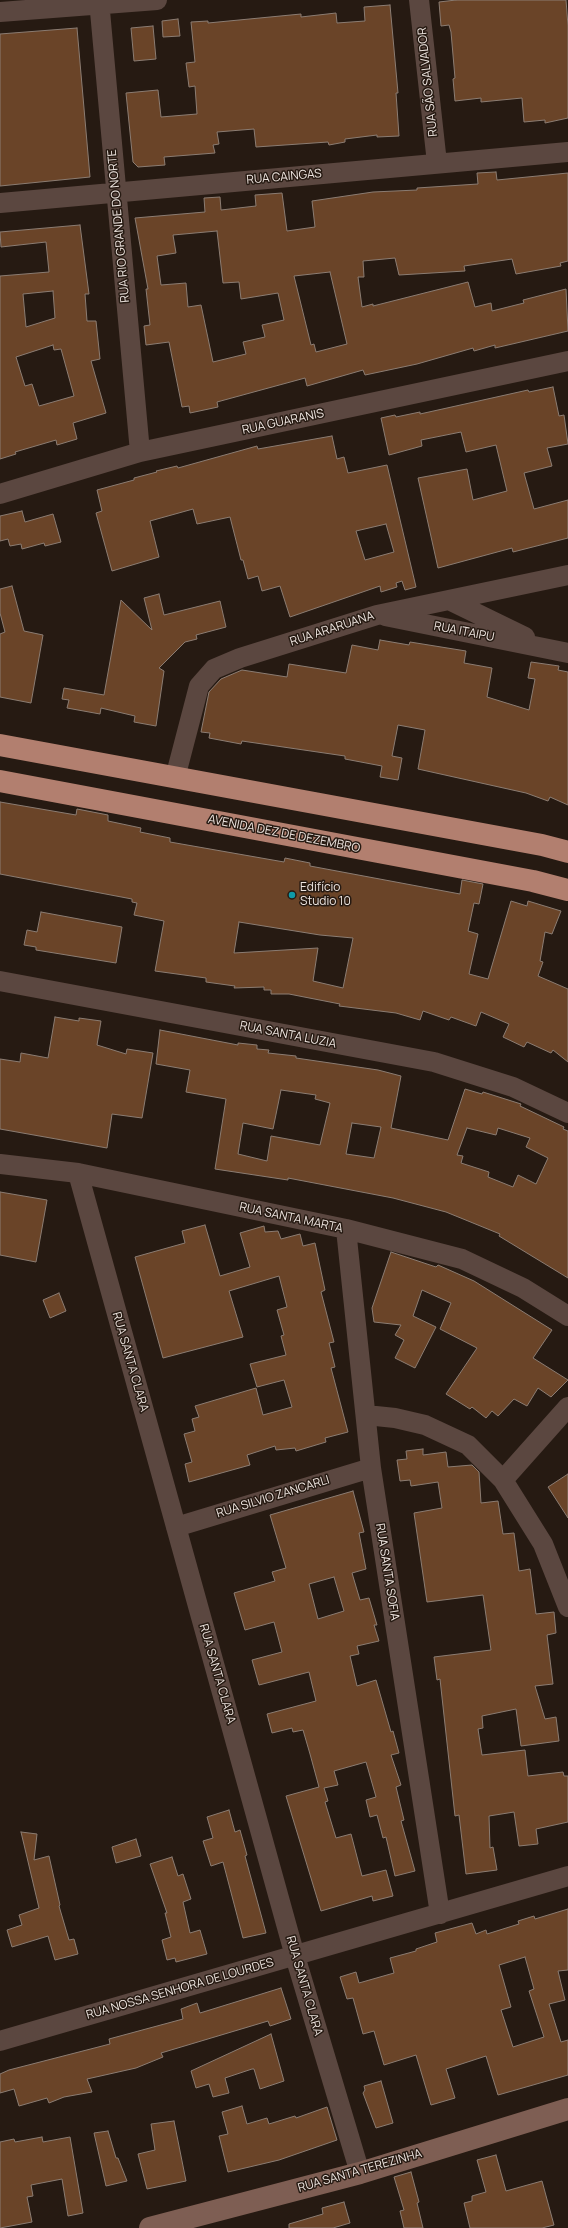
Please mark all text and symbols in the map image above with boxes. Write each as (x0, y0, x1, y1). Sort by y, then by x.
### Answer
street label: RUA SÃO SALVADOR (415, 27, 441, 137)
street label: RUA RIO GRANDE DO NORTE (105, 149, 133, 303)
street label: RUA CAINGAS (246, 167, 322, 187)
street label: RUA GUARANIS (241, 406, 325, 438)
street label: RUA ARARUANA (288, 609, 376, 649)
street label: RUA ITAIPU (432, 619, 496, 645)
street label: AVENIDA DEZ DE DEZEMBRO (207, 812, 361, 856)
place label: Edifício Studio 10 (300, 881, 351, 909)
marker: Edifício Studio 10 (287, 890, 297, 900)
street label: RUA SANTA LUZIA (238, 1019, 338, 1051)
street label: RUA SANTA MARTA (238, 1200, 344, 1236)
street label: RUA SANTA CLARA (109, 1310, 151, 1414)
street label: RUA SILVIO ZANCARLI (215, 1473, 331, 1521)
street label: RUA SANTA SOFIA (372, 1522, 402, 1622)
street label: RUA SANTA CLARA (196, 1622, 238, 1726)
street label: RUA SANTA CLARA (283, 1934, 325, 2038)
street label: RUA NOSSA SENHORA DE LOURDES (85, 1955, 275, 2023)
street label: RUA SANTA TEREZINHA (296, 2146, 424, 2196)

